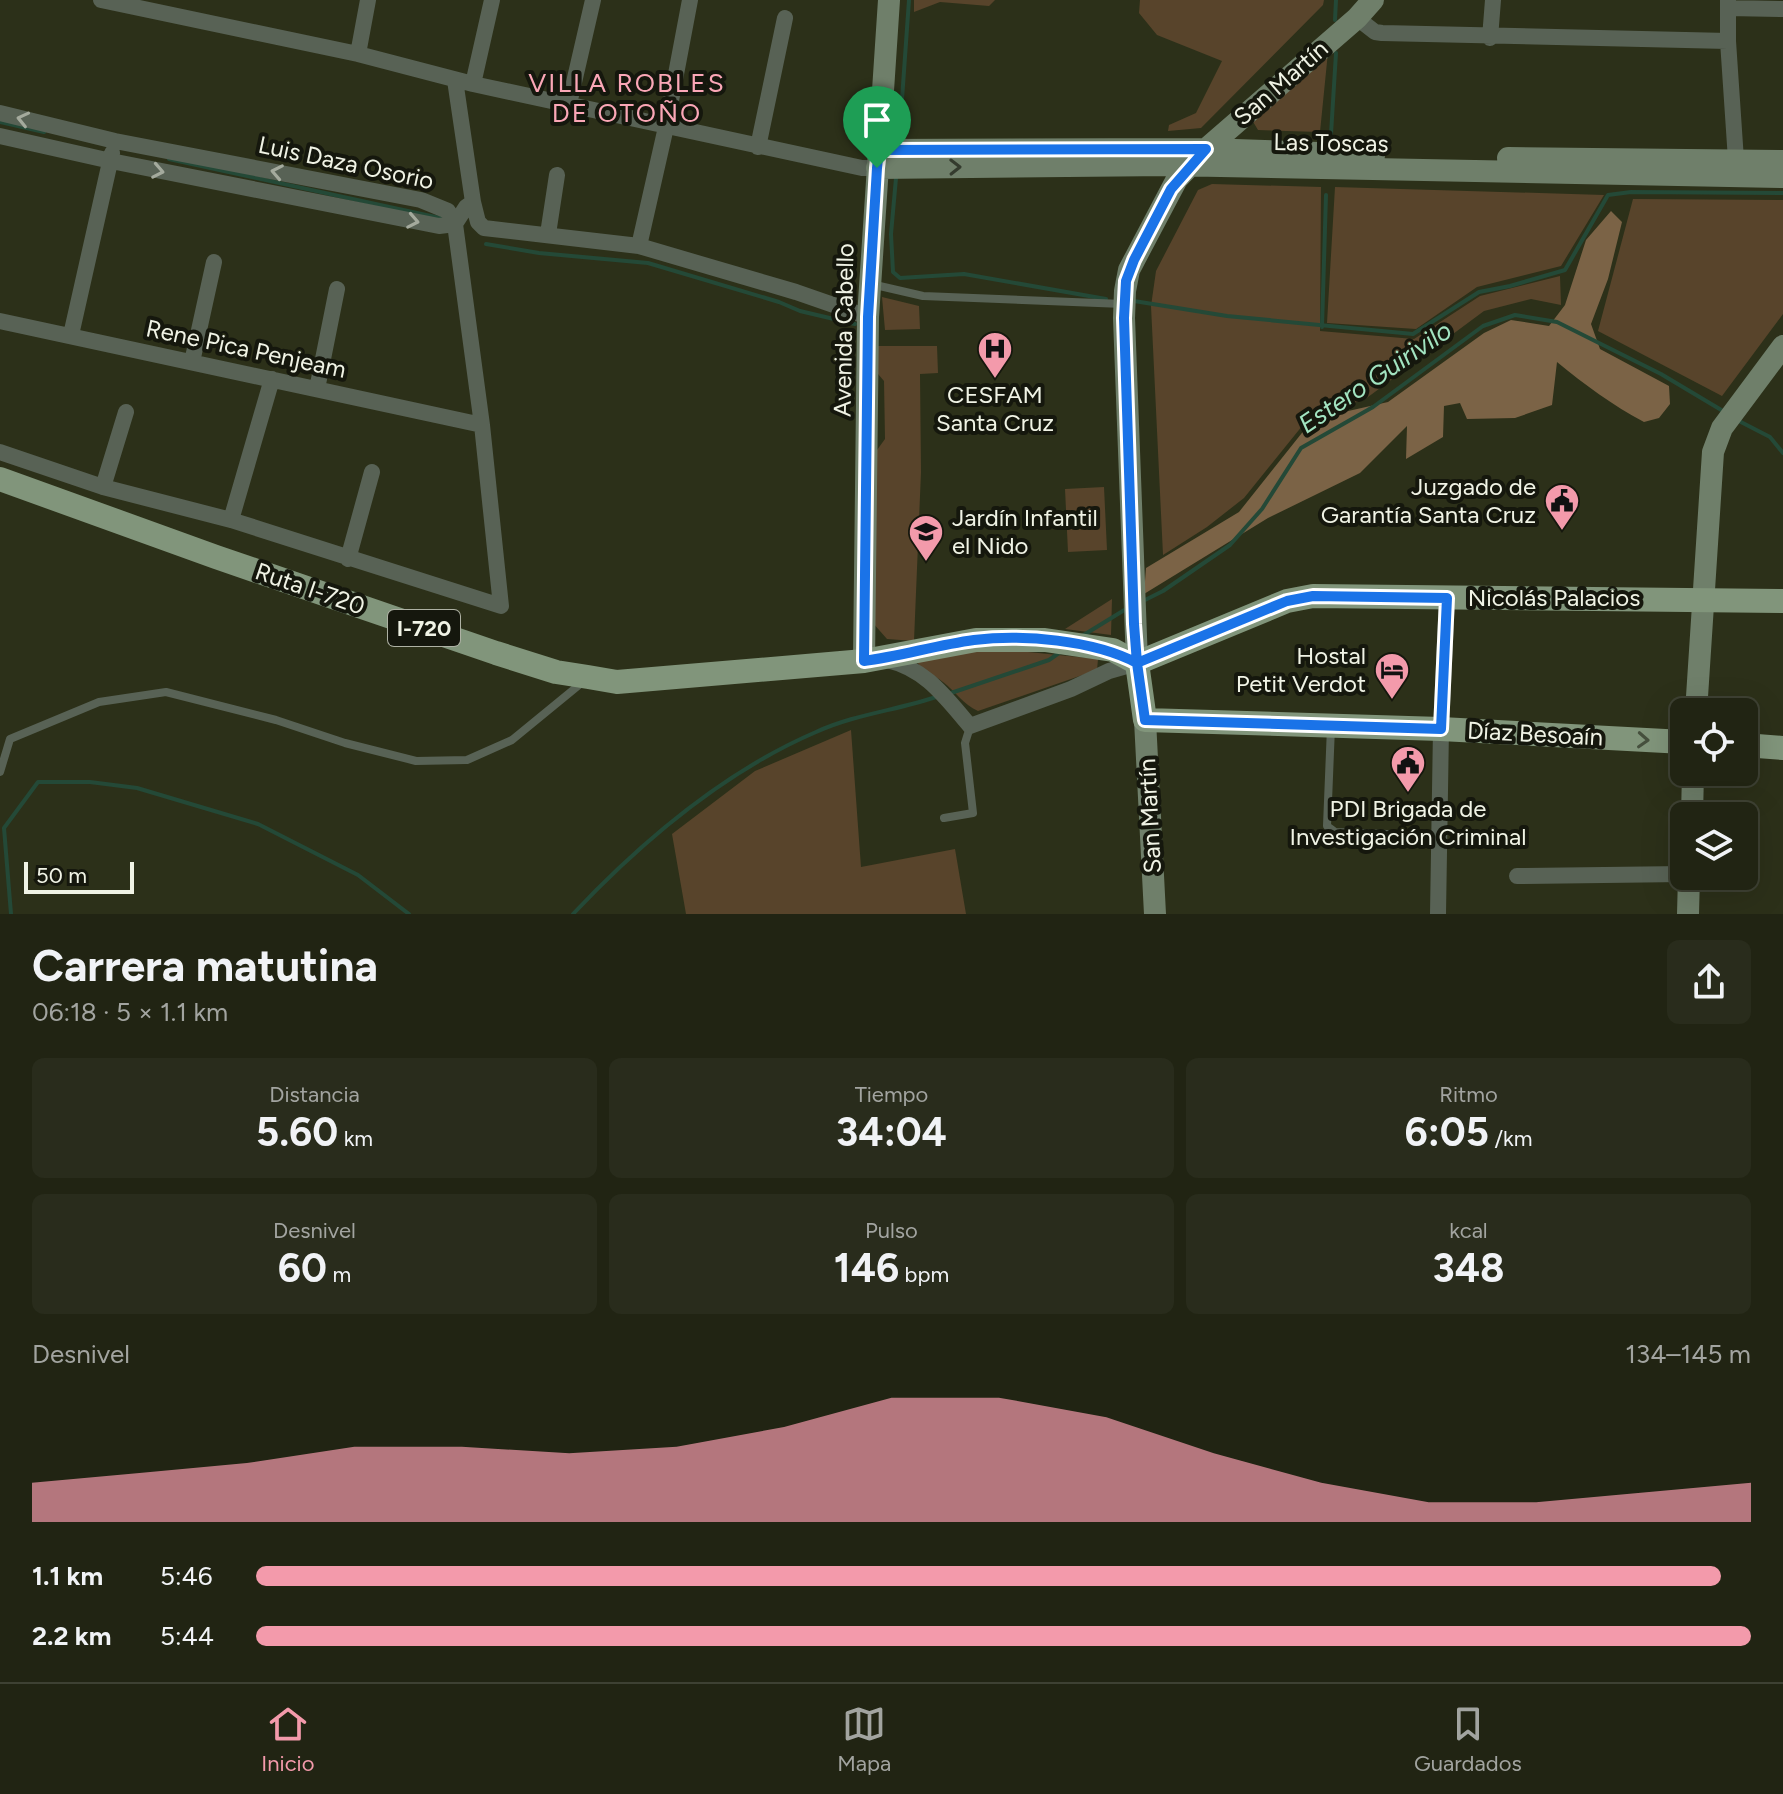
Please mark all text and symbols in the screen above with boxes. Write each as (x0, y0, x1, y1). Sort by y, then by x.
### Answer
street label: San Martín (1228, 34, 1334, 131)
district label: VILLA ROBLES DE OTOÑO (528, 67, 726, 129)
pin (843, 86, 911, 168)
icon: arrive (855, 98, 899, 142)
one-way arrow (17, 111, 30, 128)
street label: Las Toscas (1273, 127, 1389, 158)
street label: Luis Daza Osorio (256, 130, 436, 195)
one-way arrow (949, 158, 962, 176)
one-way arrow (152, 161, 165, 178)
one-way arrow (271, 165, 284, 182)
one-way arrow (407, 211, 420, 228)
street label: Avenida Cabello (827, 243, 860, 417)
street label: Rene Pica Penjeam (144, 313, 349, 384)
water label: Estero Guirivilo (1292, 314, 1458, 440)
hospital icon: CESFAM Santa Cruz (976, 330, 1014, 380)
place label: CESFAM Santa Cruz (936, 380, 1054, 437)
place label: Juzgado de Garantía Santa Cruz (1321, 472, 1536, 529)
public building icon: Juzgado de Garantía Santa Cruz (1543, 482, 1581, 532)
place label: Jardín Infantil el Nido (952, 503, 1098, 560)
school or university icon: Jardín Infantil el Nido (907, 513, 945, 563)
street label: Ruta I-720 (252, 556, 369, 621)
street label: Nicolás Palacios (1468, 583, 1640, 612)
road number: I-720 (388, 610, 460, 646)
place label: Hostal Petit Verdot (1236, 641, 1366, 698)
hotel icon: Hostal Petit Verdot (1373, 651, 1411, 701)
map controls (1670, 698, 1758, 890)
button: locate (1670, 698, 1758, 786)
street label: Díaz Besoaín (1466, 715, 1604, 752)
one-way arrow (1637, 731, 1650, 748)
public building icon: PDI Brigada de Investigación Criminal (1389, 744, 1427, 794)
street label: San Martín (1132, 758, 1167, 874)
place label: PDI Brigada de Investigación Criminal (1290, 794, 1526, 851)
button: layers (1670, 802, 1758, 890)
scale bar (24, 858, 134, 894)
text: 50 m (36, 862, 87, 889)
text: Carrera matutina (32, 939, 378, 992)
button: share (1667, 940, 1751, 1024)
text: 06:18 · 5 × 1.1 km (32, 996, 228, 1028)
text: Distancia (269, 1081, 360, 1108)
text: Tiempo (855, 1081, 928, 1108)
text: Ritmo (1439, 1081, 1498, 1108)
text: 5.60 (256, 1108, 338, 1156)
text: 34:04 (836, 1108, 947, 1156)
text: 6:05 (1405, 1108, 1489, 1156)
text: km (338, 1125, 373, 1152)
text: /km (1489, 1125, 1532, 1152)
text: Desnivel (273, 1217, 356, 1244)
text: Pulso (865, 1217, 918, 1244)
text: kcal (1449, 1217, 1488, 1244)
text: 60 (278, 1244, 327, 1292)
text: 146 (834, 1244, 899, 1292)
text: 348 (1432, 1244, 1505, 1292)
text: m (327, 1261, 351, 1288)
text: bpm (899, 1261, 949, 1288)
text: Desnivel (32, 1338, 130, 1370)
text: 134–145 m (1625, 1338, 1751, 1370)
text: 1.1 km (32, 1560, 103, 1592)
text: 5:46 (160, 1560, 212, 1592)
text: 2.2 km (32, 1620, 111, 1652)
text: 5:44 (160, 1620, 214, 1652)
tab: Inicio (261, 1702, 314, 1777)
tab: Mapa (837, 1702, 891, 1777)
tab: Guardados (1414, 1702, 1522, 1777)

